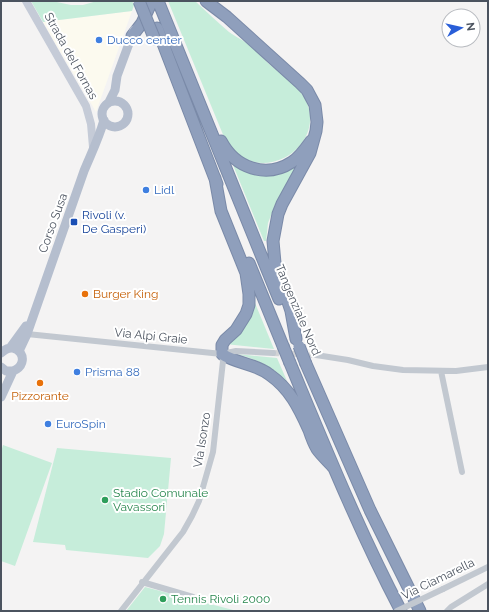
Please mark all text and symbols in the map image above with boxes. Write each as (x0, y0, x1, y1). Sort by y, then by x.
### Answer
north arrow (441, 8, 481, 48)
street label: Strada del Fornas (41, 10, 101, 102)
text: N (463, 22, 477, 32)
place label: Ducco center (107, 33, 182, 47)
marker: Ducco center (94, 35, 104, 45)
place label: Lidl (154, 183, 175, 197)
marker: Lidl (141, 185, 151, 195)
street label: Corso Susa (36, 191, 70, 255)
place label: Rivoli (v. De Gasperi) (82, 208, 146, 236)
marker: Rivoli (v. De Gasperi) (69, 217, 79, 227)
street label: Tangenziale Nord (273, 262, 323, 358)
place label: Burger King (93, 287, 158, 301)
marker: Burger King (80, 289, 90, 299)
street label: Via Alpi Graie (114, 325, 188, 347)
place label: Prisma 88 (85, 365, 140, 379)
marker: Prisma 88 (72, 367, 82, 377)
marker: Pizzorante (35, 378, 45, 388)
place label: Pizzorante (11, 389, 69, 403)
street label: Via Isonzo (191, 411, 213, 469)
place label: EuroSpin (56, 417, 106, 431)
marker: EuroSpin (43, 419, 53, 429)
place label: Stadio Comunale Vavassori (113, 486, 208, 514)
marker: Stadio Comunale Vavassori (100, 495, 110, 505)
street label: Via Ciamarella (399, 555, 477, 603)
place label: Tennis Rivoli 2000 (171, 592, 270, 606)
marker: Tennis Rivoli 2000 (158, 594, 168, 604)

